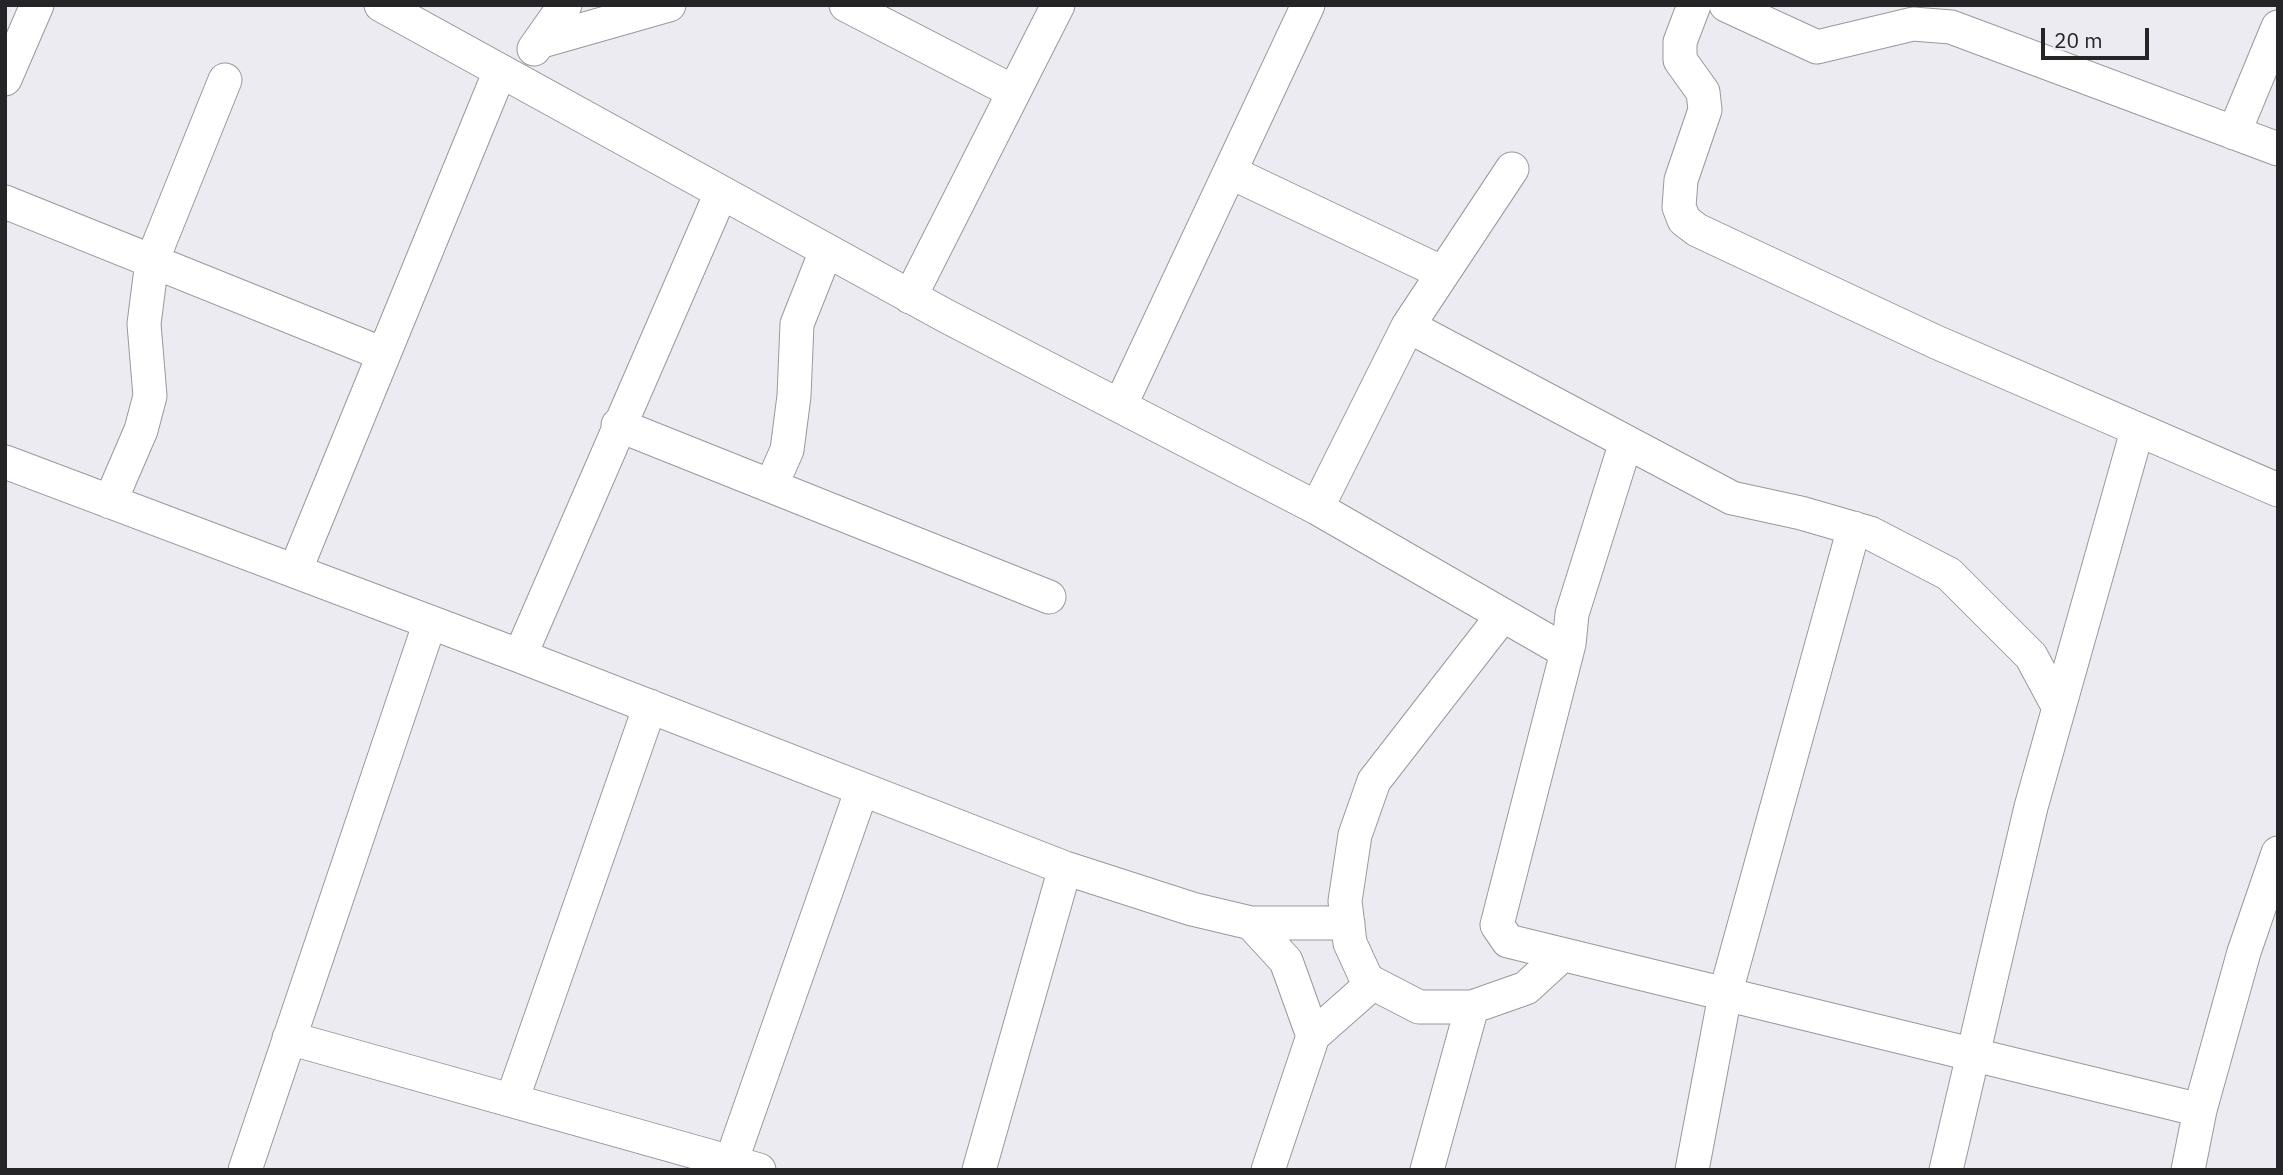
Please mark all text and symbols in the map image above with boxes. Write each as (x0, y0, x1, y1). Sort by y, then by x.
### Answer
scale bar (2045, 14, 2154, 58)
text: 20 m (2054, 26, 2103, 54)

